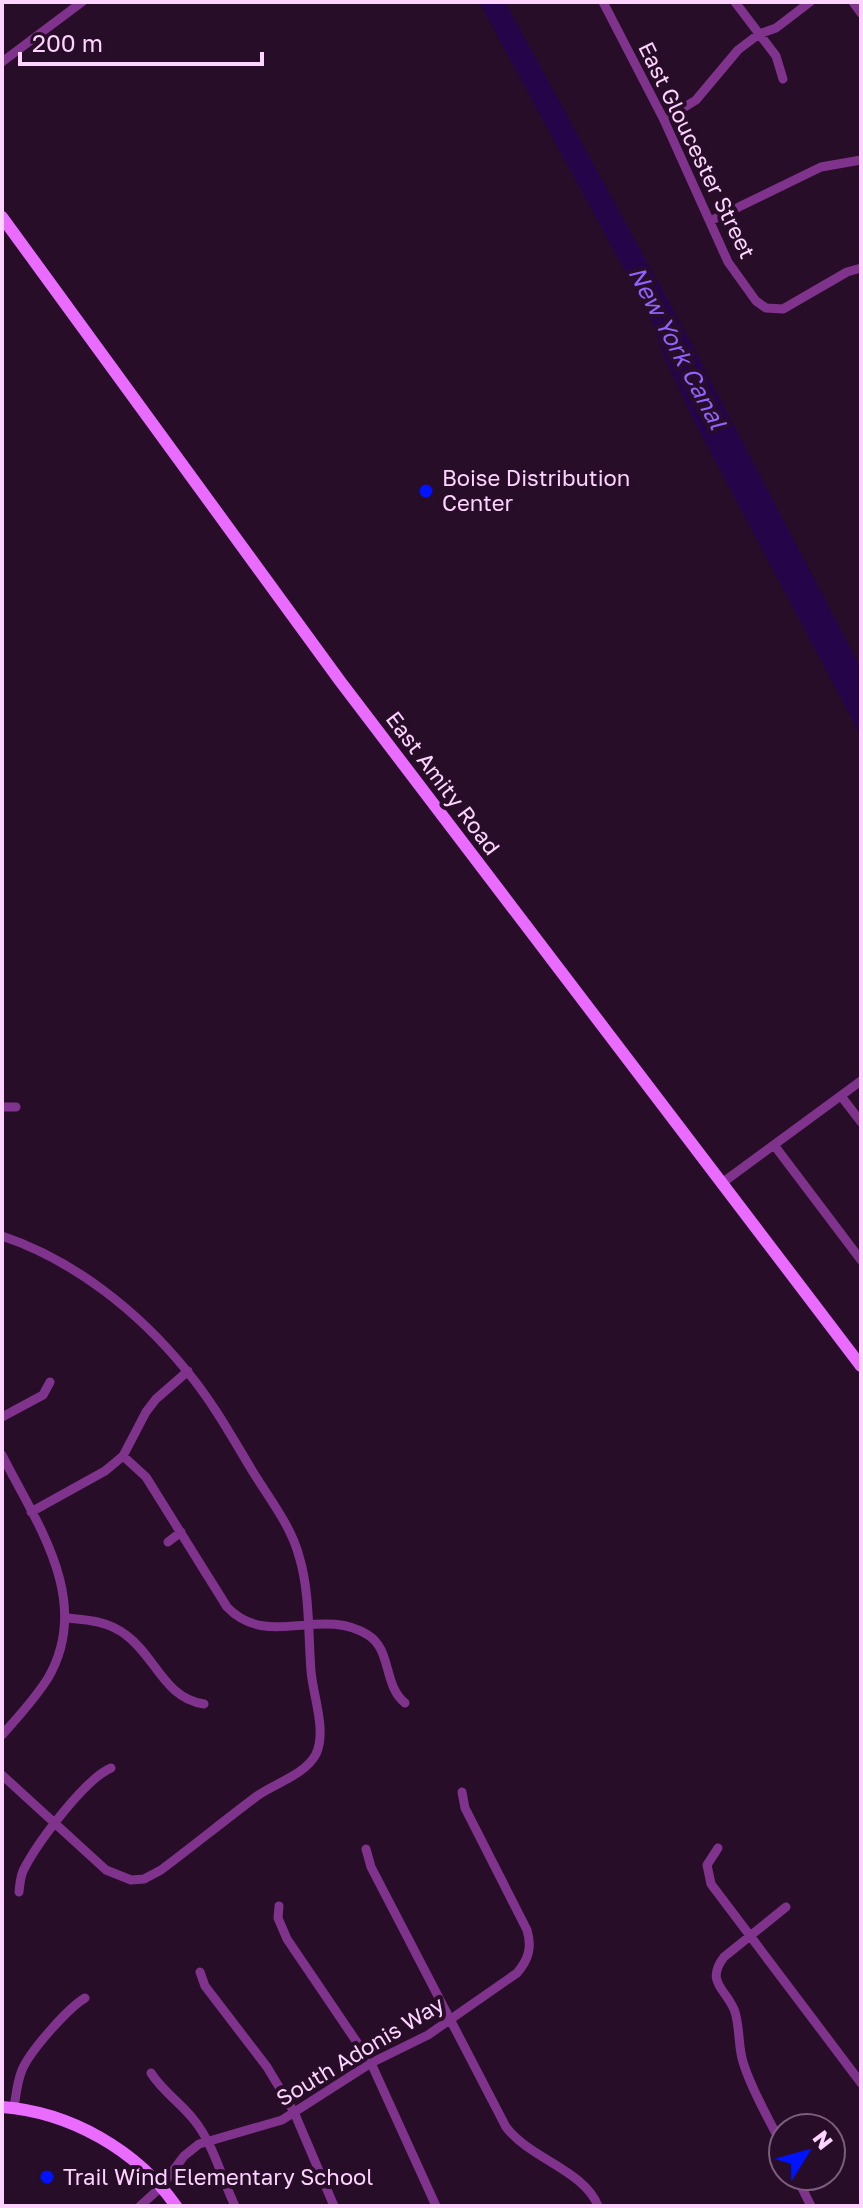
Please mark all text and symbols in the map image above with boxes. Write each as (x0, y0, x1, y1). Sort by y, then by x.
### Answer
scale bar (20, 16, 262, 66)
text: 200 m (32, 28, 103, 57)
street label: East Gloucester Street (633, 37, 762, 262)
water label: New York Canal (623, 261, 734, 435)
place label: Boise Distribution Center (442, 464, 630, 516)
marker: Boise Distribution Center (417, 482, 435, 500)
street label: East Amity Road (381, 706, 506, 860)
street label: South Adonis Way (271, 1990, 448, 2111)
north arrow (767, 2112, 847, 2192)
text: N (808, 2125, 839, 2154)
place label: Trail Wind Elementary School (63, 2163, 373, 2190)
marker: Trail Wind Elementary School (38, 2168, 56, 2186)

